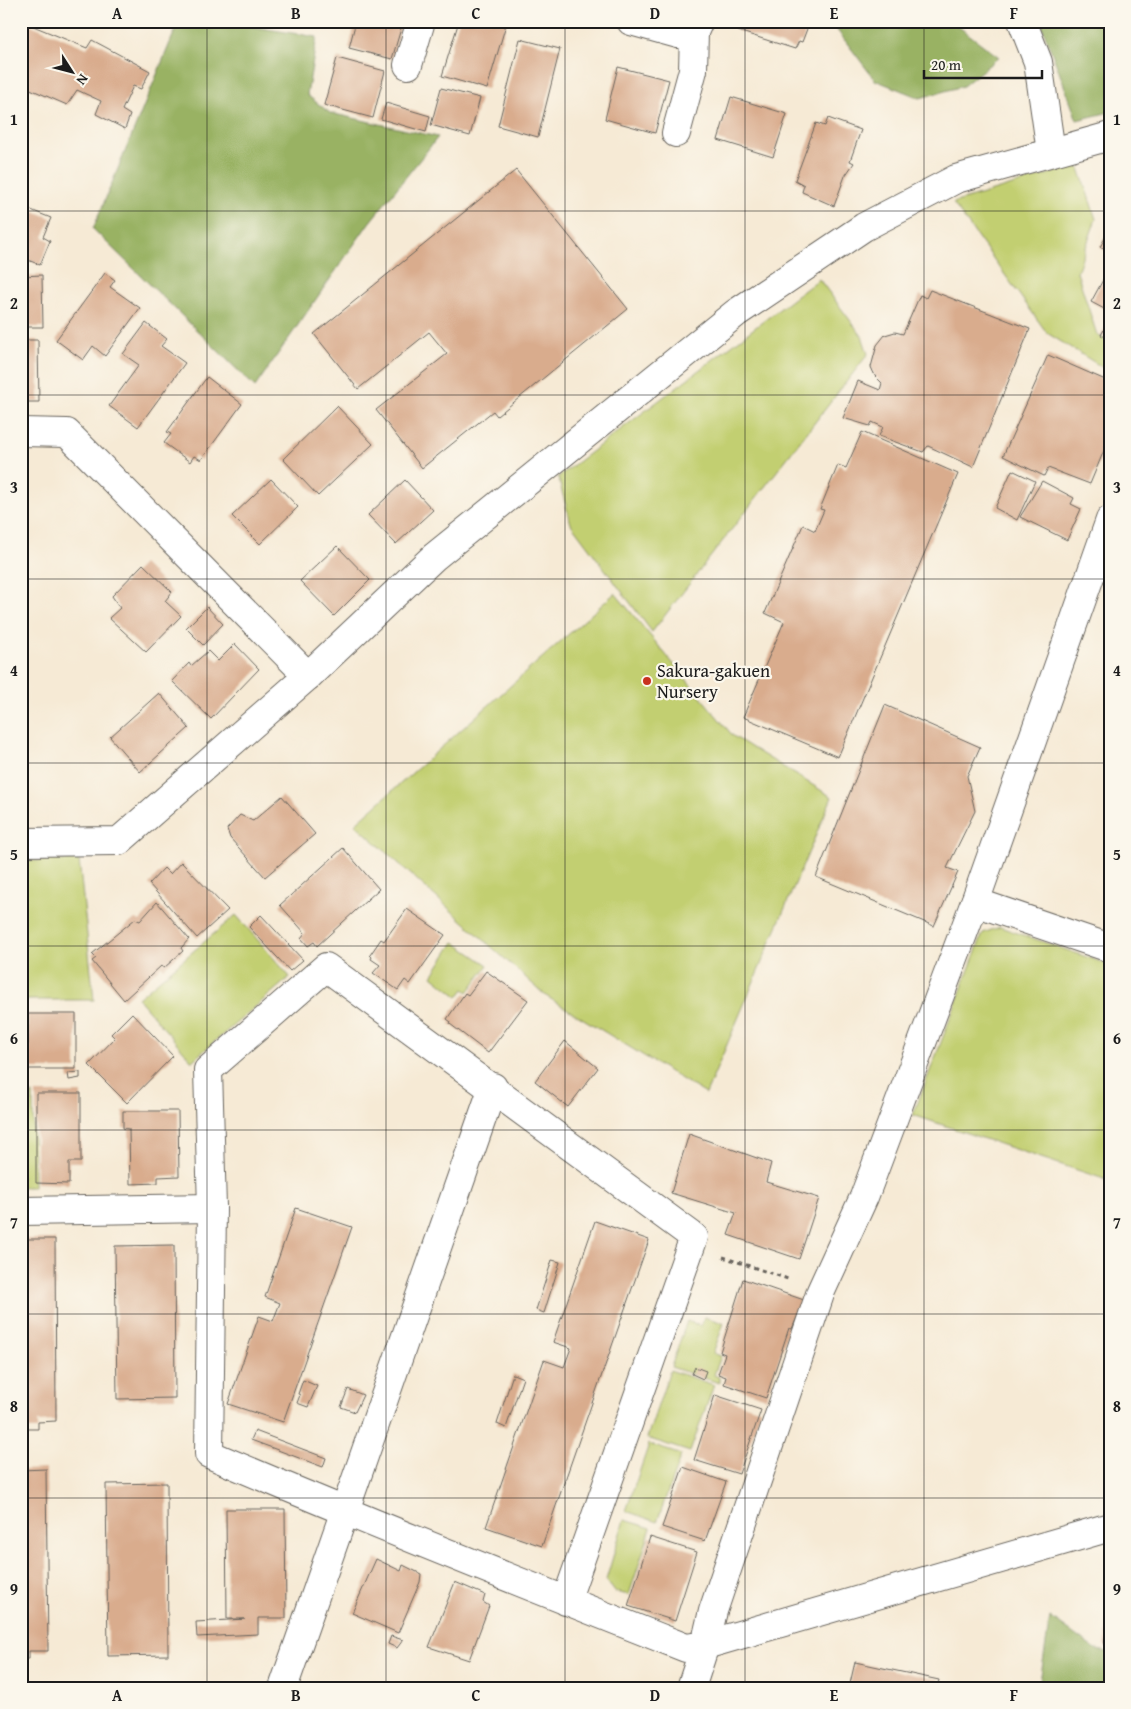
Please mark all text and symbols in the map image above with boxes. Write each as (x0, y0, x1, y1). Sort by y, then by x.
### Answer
text: A (112, 1, 123, 25)
text: B (291, 1, 301, 25)
text: C (471, 1, 481, 25)
text: D (650, 1, 660, 25)
text: E (830, 1, 839, 25)
text: F (1010, 1, 1018, 25)
north arrow (48, 48, 98, 98)
scale bar (924, 48, 1041, 80)
text: 20 m (931, 54, 962, 75)
text: N (71, 70, 93, 90)
text: 1 (10, 107, 18, 131)
text: 1 (1113, 107, 1121, 131)
text: 2 (10, 291, 18, 315)
text: 2 (1113, 291, 1121, 315)
text: 3 (10, 475, 18, 499)
text: 3 (1113, 475, 1121, 499)
place label: Sakura-gakuen Nursery (657, 657, 770, 705)
text: 4 (10, 658, 18, 682)
text: 4 (1113, 658, 1121, 682)
marker: Sakura-gakuen Nursery (641, 675, 653, 687)
text: 5 (10, 842, 18, 866)
text: 5 (1113, 842, 1121, 866)
text: 6 (10, 1026, 18, 1050)
text: 6 (1113, 1026, 1121, 1050)
text: 7 (10, 1210, 18, 1234)
text: 7 (1113, 1210, 1121, 1234)
text: 8 (10, 1394, 18, 1418)
text: 8 (1113, 1394, 1121, 1418)
text: 9 (10, 1577, 18, 1601)
text: 9 (1113, 1577, 1121, 1601)
text: A (112, 1683, 123, 1707)
text: B (291, 1683, 301, 1707)
text: C (471, 1683, 481, 1707)
text: D (650, 1683, 660, 1707)
text: E (830, 1683, 839, 1707)
text: F (1010, 1683, 1018, 1707)

